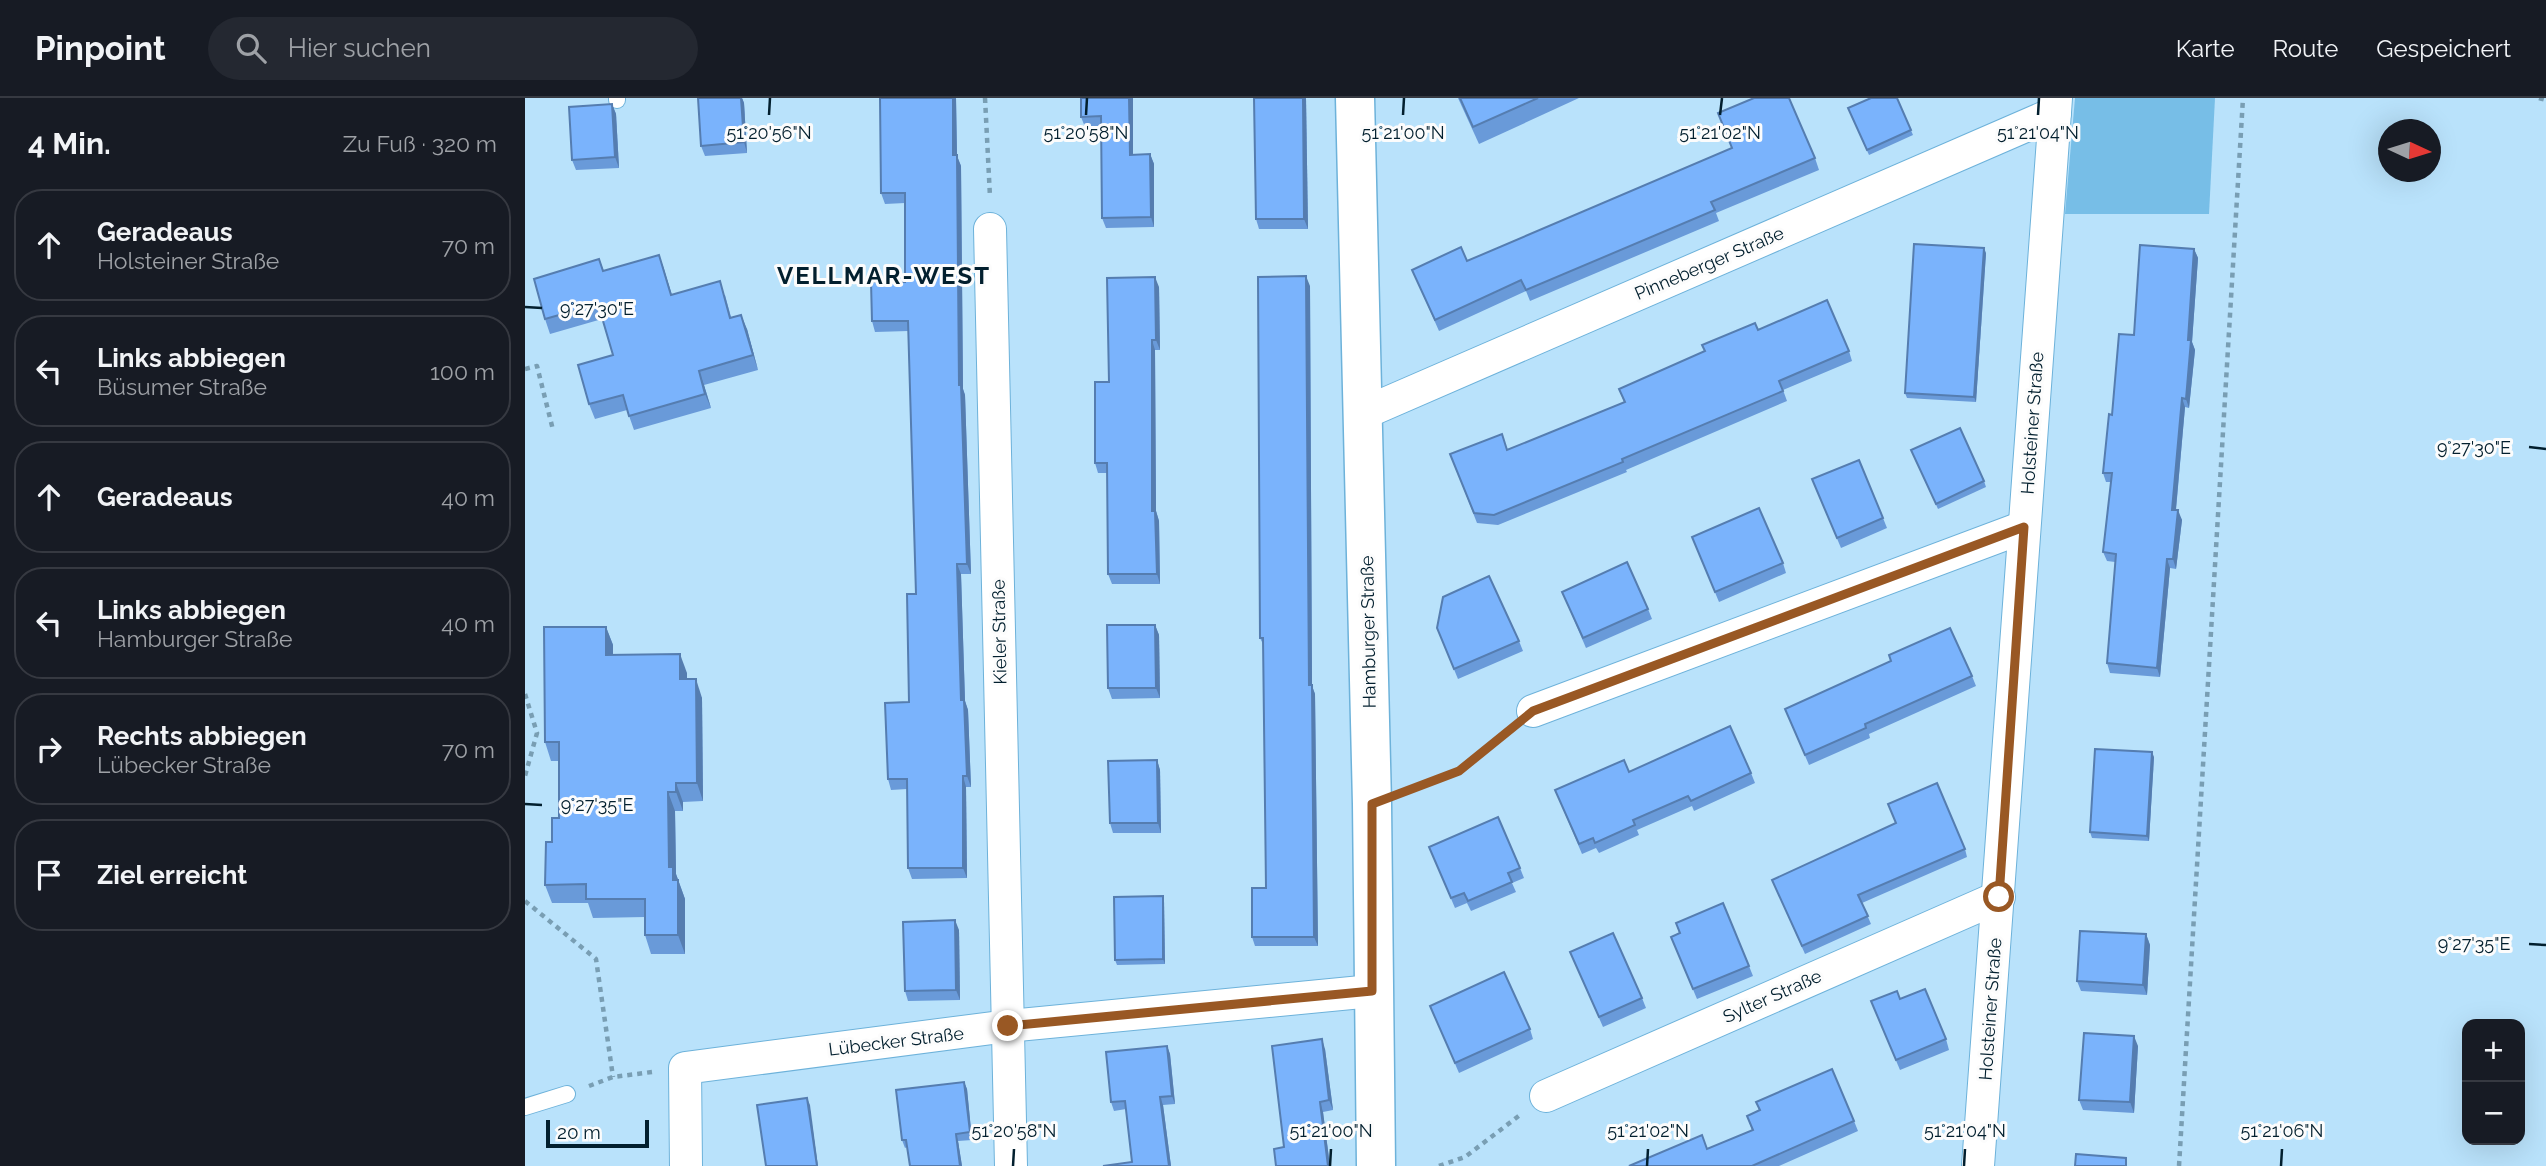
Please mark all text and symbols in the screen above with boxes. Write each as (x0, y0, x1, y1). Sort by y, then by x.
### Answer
search box (208, 17, 698, 80)
text: Pinpoint (35, 29, 166, 68)
icon: search (232, 29, 270, 67)
text: Hier suchen (288, 33, 431, 63)
text: Karte (2176, 34, 2235, 63)
text: Route (2273, 34, 2338, 63)
text: Gespeichert (2376, 34, 2511, 63)
north arrow (2378, 119, 2441, 182)
text: 51°20'56"N (726, 122, 812, 143)
text: 51°20'58"N (1043, 122, 1129, 143)
text: 51°21'00"N (1361, 122, 1445, 143)
text: 51°21'02"N (1679, 122, 1761, 143)
text: 51°21'04"N (1997, 122, 2079, 143)
text: 4 Min. (28, 126, 111, 161)
text: Zu Fuß · 320 m (343, 130, 497, 157)
text: Geradeaus (97, 217, 233, 247)
street label: Pinneberger Straße (1631, 222, 1787, 304)
icon: ahead (30, 226, 68, 264)
text: 70 m (442, 232, 495, 259)
text: Holsteiner Straße (97, 247, 279, 274)
district label: VELLMAR-WEST (777, 261, 991, 290)
text: 9°27'30"E (560, 298, 634, 319)
text: Links abbiegen (97, 343, 286, 373)
street label: Holsteiner Straße (2017, 351, 2047, 495)
icon: left (30, 352, 68, 390)
text: 100 m (430, 358, 495, 385)
text: Büsumer Straße (97, 373, 267, 400)
text: 9°27'30"E (2437, 437, 2511, 458)
icon: ahead (30, 478, 68, 516)
text: Geradeaus (97, 482, 233, 512)
text: 40 m (441, 484, 495, 511)
street label: Hamburger Straße (1356, 555, 1380, 709)
street label: Kieler Straße (988, 579, 1010, 685)
text: Links abbiegen (97, 595, 286, 625)
icon: left (30, 604, 68, 642)
text: 40 m (441, 610, 495, 637)
text: Hamburger Straße (97, 625, 292, 652)
text: Rechts abbiegen (97, 721, 307, 751)
icon: right (30, 730, 68, 768)
text: 70 m (442, 736, 495, 763)
text: Lübecker Straße (97, 751, 271, 778)
text: 9°27'35"E (561, 794, 633, 815)
icon: arrive (30, 856, 68, 894)
text: Ziel erreicht (97, 860, 247, 890)
route start (1983, 881, 2014, 912)
text: 9°27'35"E (2438, 933, 2510, 954)
street label: Holsteiner Straße (1975, 937, 2005, 1081)
street label: Sylter Straße (1720, 965, 1825, 1027)
route end (992, 1010, 1023, 1041)
map controls (2462, 1019, 2525, 1145)
button: + (2462, 1019, 2525, 1082)
street label: Lübecker Straße (827, 1022, 965, 1060)
button: − (2462, 1082, 2525, 1145)
scale bar (546, 1117, 649, 1149)
text: 51°20'58"N (971, 1120, 1057, 1141)
text: 51°21'00"N (1289, 1120, 1373, 1141)
text: 51°21'02"N (1607, 1120, 1689, 1141)
text: 51°21'04"N (1924, 1120, 2006, 1141)
text: 51°21'06"N (2240, 1120, 2324, 1141)
text: 20 m (557, 1121, 601, 1143)

